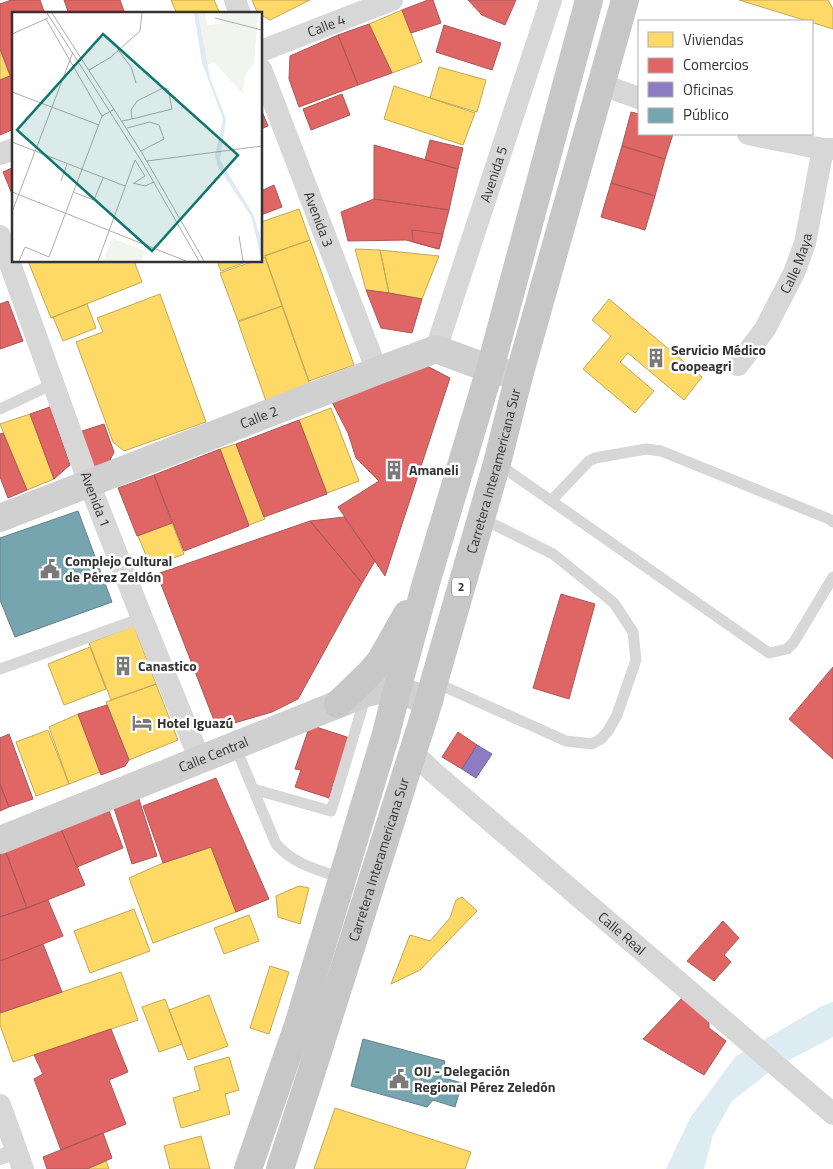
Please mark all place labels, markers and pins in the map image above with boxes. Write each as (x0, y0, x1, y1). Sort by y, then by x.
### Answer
place label: Servicio Médico Coopeagri (671, 339, 766, 376)
building icon: Servicio Médico Coopeagri (645, 347, 667, 369)
building icon: Amaneli (383, 459, 405, 481)
place label: Amaneli (409, 459, 459, 480)
place label: Complejo Cultural de Pérez Zeldón (65, 550, 172, 587)
public building icon: Complejo Cultural de Pérez Zeldón (39, 558, 61, 580)
building icon: Canastico (112, 655, 134, 677)
place label: Canastico (138, 655, 197, 676)
hotel icon: Hotel Iguazú (131, 712, 153, 734)
place label: Hotel Iguazú (157, 712, 233, 733)
place label: OIJ - Delegación Regional Pérez Zeledón (414, 1060, 555, 1097)
public building icon: OIJ - Delegación Regional Pérez Zeledón (388, 1068, 410, 1090)

